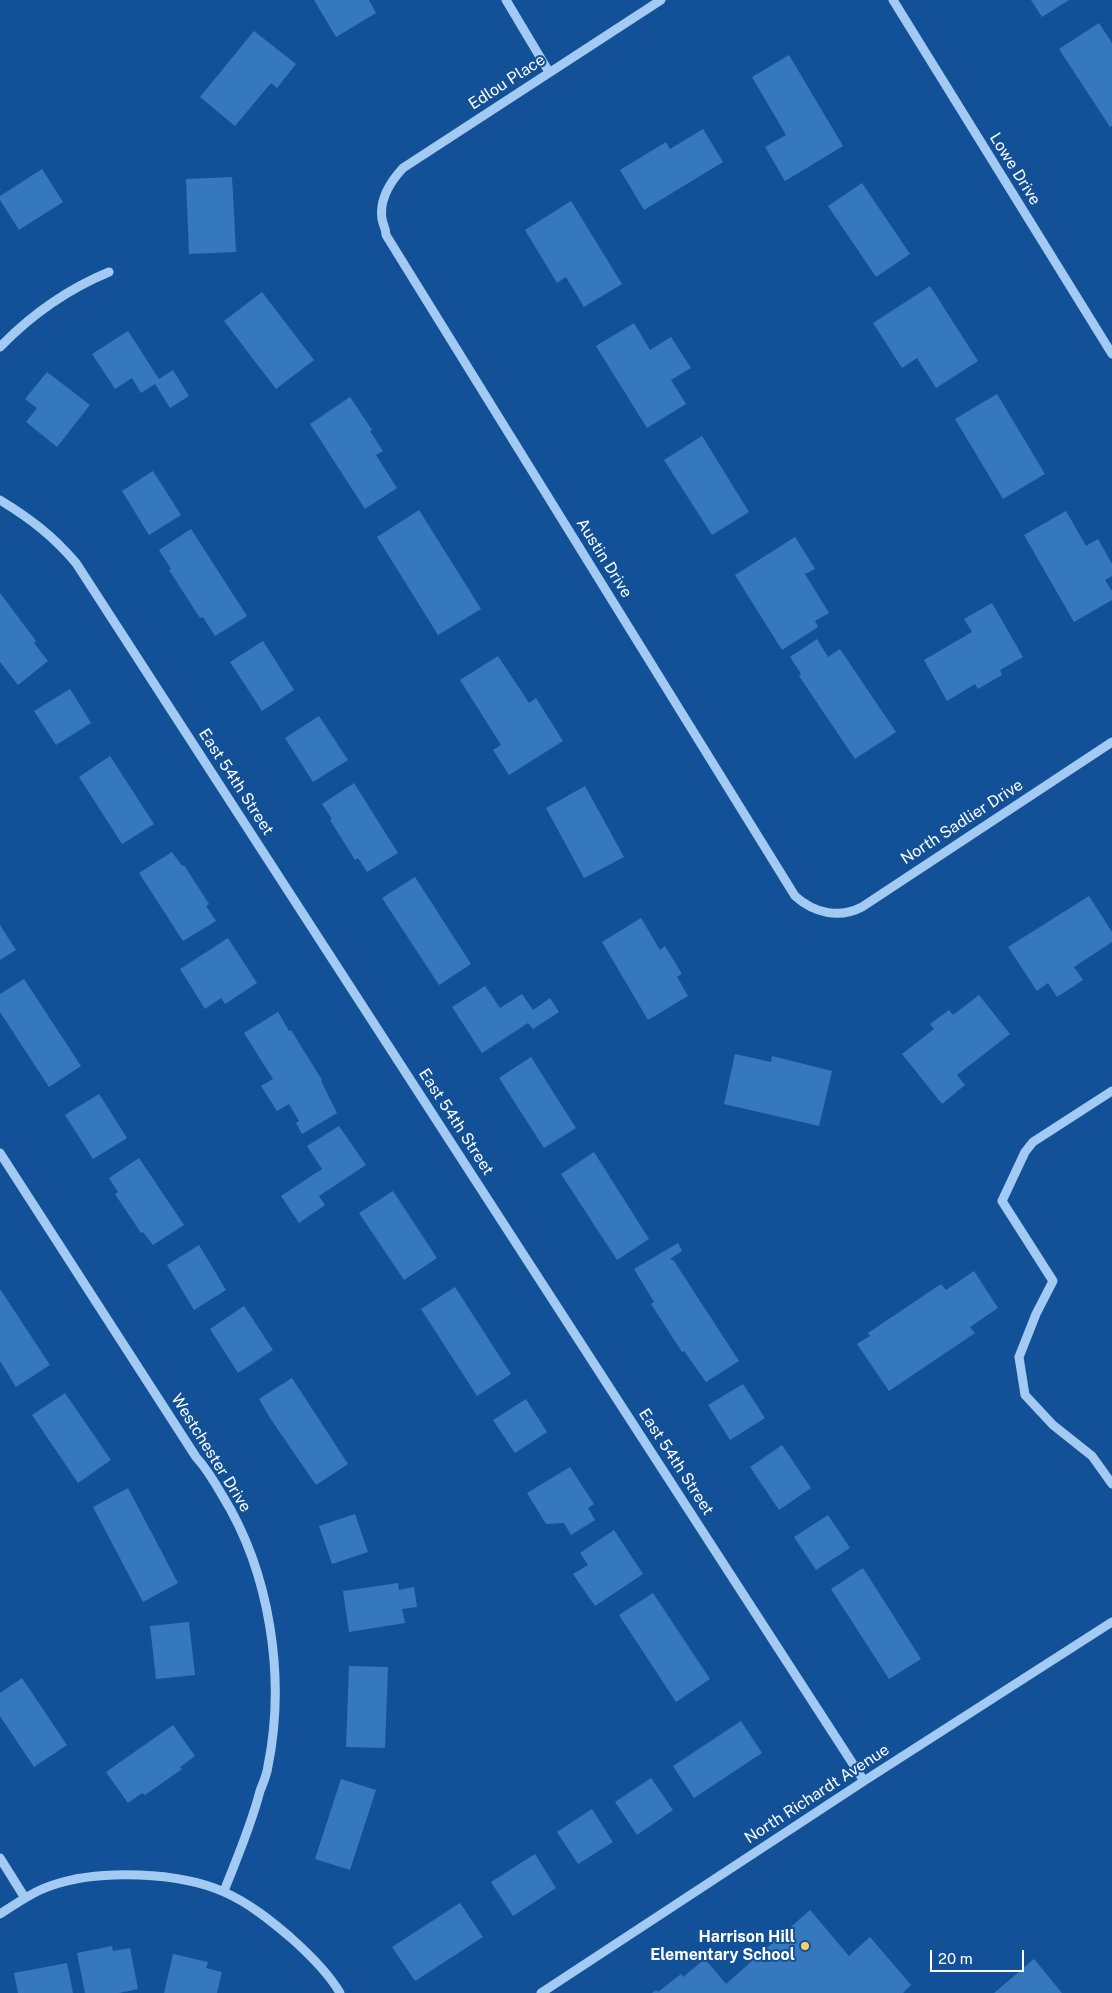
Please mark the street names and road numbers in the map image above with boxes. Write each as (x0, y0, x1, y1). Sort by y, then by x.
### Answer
street label: Edlou Place (465, 50, 549, 114)
street label: Lowe Drive (985, 129, 1045, 209)
street label: Austin Drive (572, 515, 636, 601)
street label: East 54th Street (194, 725, 278, 839)
street label: North Sadlier Drive (897, 775, 1027, 869)
street label: East 54th Street (414, 1065, 498, 1179)
street label: Westchester Drive (167, 1390, 255, 1516)
street label: East 54th Street (634, 1405, 718, 1519)
street label: North Richardt Avenue (741, 1740, 893, 1848)

